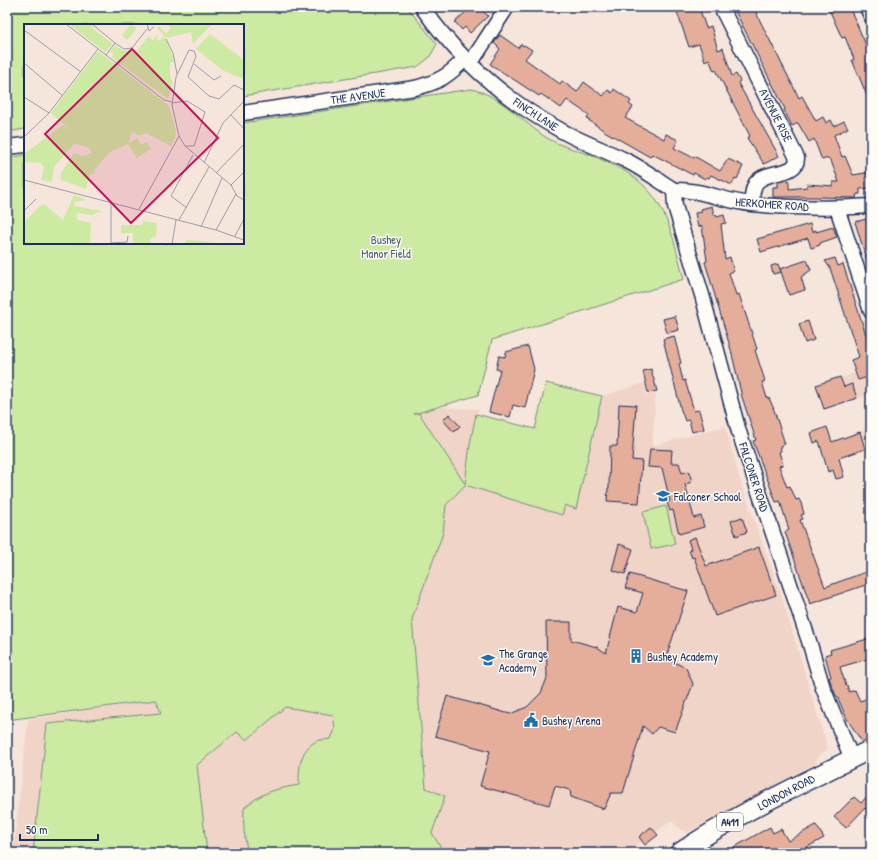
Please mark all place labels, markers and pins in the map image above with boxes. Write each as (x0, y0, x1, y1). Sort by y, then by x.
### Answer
school or university icon: Falconer School (655, 488, 671, 504)
place label: Falconer School (673, 488, 742, 505)
place label: The Grange Academy (499, 645, 548, 676)
building icon: Bushey Academy (628, 648, 644, 664)
place label: Bushey Academy (647, 648, 718, 665)
school or university icon: The Grange Academy (480, 652, 496, 668)
public building icon: Bushey Arena (523, 712, 539, 728)
place label: Bushey Arena (542, 712, 601, 729)

